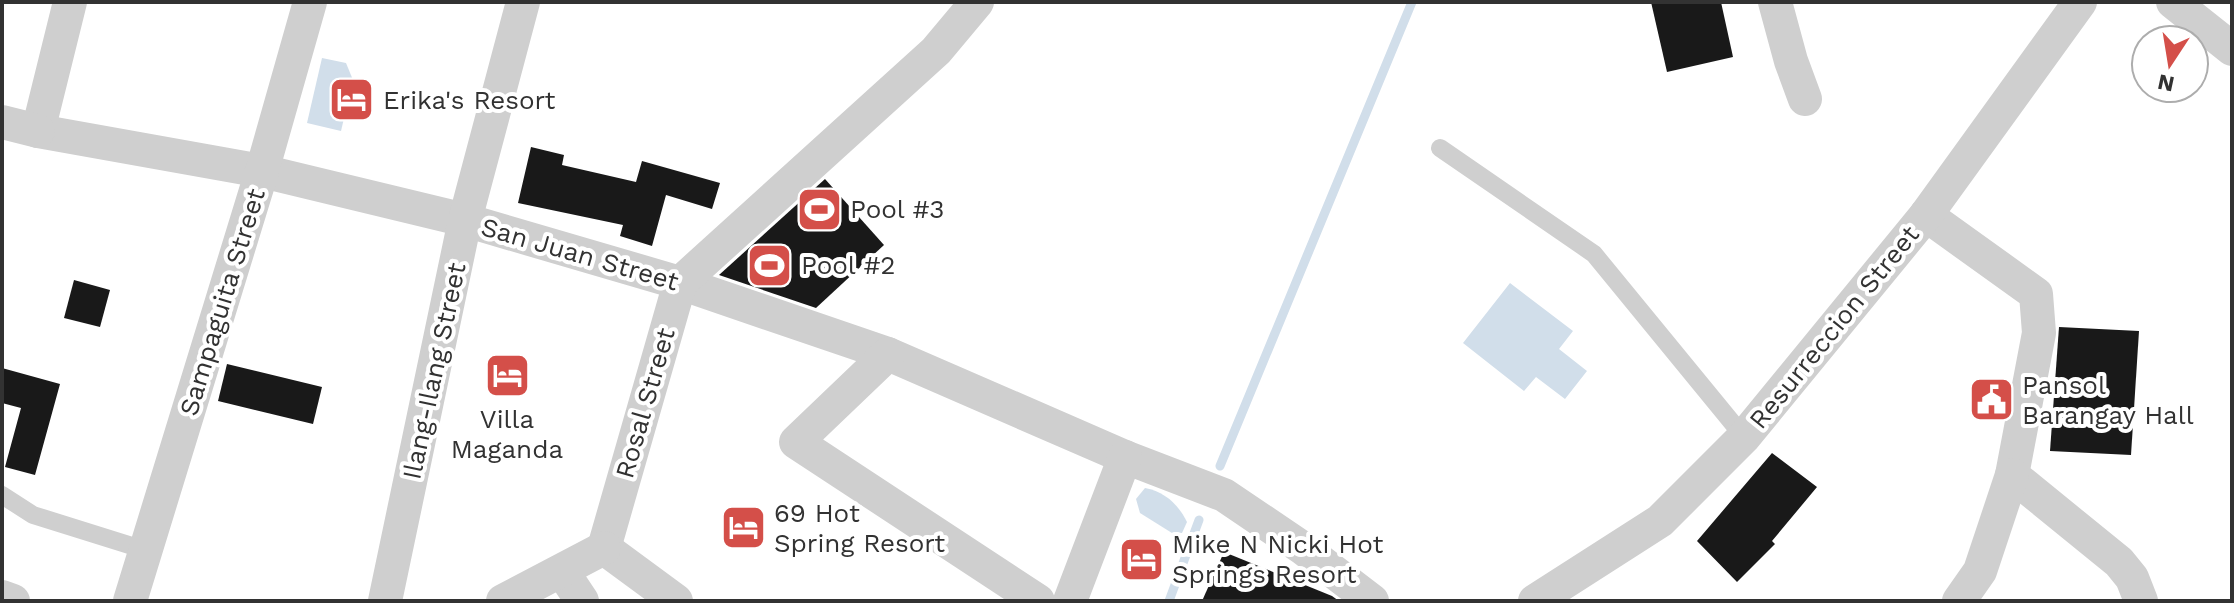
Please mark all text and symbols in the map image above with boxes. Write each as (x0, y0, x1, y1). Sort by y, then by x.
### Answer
north arrow (2130, 24, 2210, 104)
text: N (2155, 69, 2177, 97)
hotel icon: Erika's Resort (328, 76, 376, 124)
place label: Erika's Resort (383, 85, 555, 115)
street label: Sampaguita Street (173, 185, 271, 419)
sports icon: Pool #3 (795, 185, 843, 233)
place label: Pool #3 (850, 194, 945, 224)
street label: San Juan Street (478, 211, 682, 297)
street label: Resurreccion Street (1743, 219, 1925, 434)
sports icon: Pool #2 (746, 241, 794, 289)
place label: Pool #2 (801, 250, 896, 280)
street label: Ilang-Ilang Street (396, 260, 472, 482)
street label: Rosal Street (609, 324, 681, 482)
hotel icon: Villa Maganda (483, 352, 531, 400)
place label: Pansol Barangay Hall (2022, 370, 2194, 430)
public building icon: Pansol Barangay Hall (1967, 376, 2015, 424)
place label: Villa Maganda (451, 404, 563, 464)
place label: 69 Hot Spring Resort (774, 498, 945, 558)
hotel icon: 69 Hot Spring Resort (719, 504, 767, 552)
place label: Mike N Nicki Hot Springs Resort (1172, 529, 1384, 589)
hotel icon: Mike N Nicki Hot Springs Resort (1117, 535, 1165, 583)

